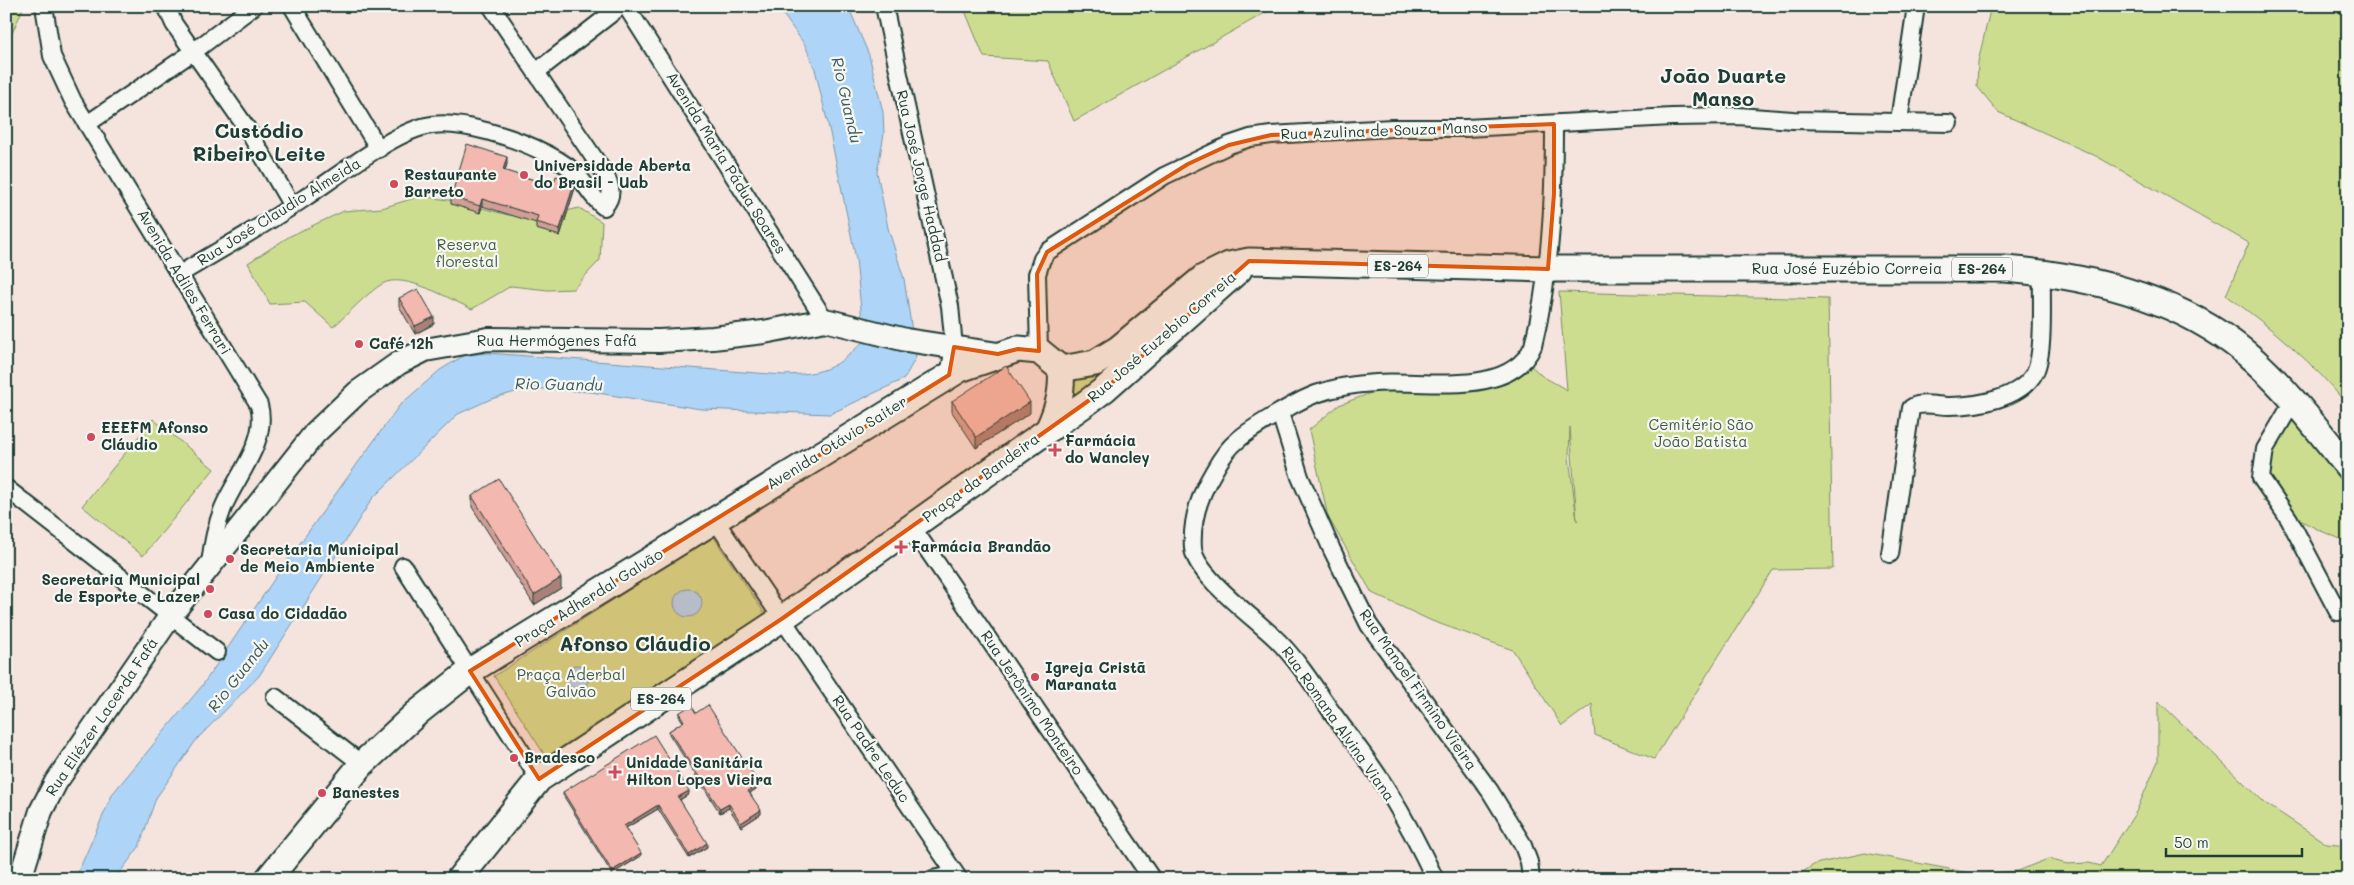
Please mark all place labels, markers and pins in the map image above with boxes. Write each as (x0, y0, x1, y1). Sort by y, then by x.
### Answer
place label: Universidade Aberta do Brasil - Uab (534, 155, 691, 192)
place label: Restaurante Barreto (404, 164, 497, 201)
marker: Universidade Aberta do Brasil - Uab (518, 169, 530, 181)
marker: Restaurante Barreto (388, 178, 400, 190)
place label: Café 12h (369, 333, 434, 353)
marker: Café 12h (353, 338, 365, 350)
place label: EEEFM Afonso Cláudio (101, 417, 208, 454)
place label: Farmácia do Wancley (1065, 430, 1150, 467)
marker: EEEFM Afonso Cláudio (85, 431, 97, 443)
marker: Farmácia do Wancley (1049, 444, 1061, 456)
place label: Farmácia Brandão (911, 536, 1051, 556)
place label: Secretaria Municipal de Meio Ambiente (240, 539, 399, 576)
marker: Farmácia Brandão (895, 541, 907, 553)
marker: Secretaria Municipal de Meio Ambiente (224, 553, 236, 565)
place label: Secretaria Municipal de Esporte e Lazer (41, 569, 200, 606)
marker: Secretaria Municipal de Esporte e Lazer (204, 583, 216, 595)
place label: Casa do Cidadão (218, 603, 347, 623)
marker: Casa do Cidadão (202, 608, 214, 620)
place label: Igreja Cristã Maranata (1045, 657, 1146, 694)
marker: Igreja Cristã Maranata (1029, 671, 1041, 683)
place label: Bradesco (524, 747, 595, 767)
marker: Bradesco (508, 752, 520, 764)
place label: Unidade Sanitária Hilton Lopes Vieira (626, 752, 772, 789)
marker: Unidade Sanitária Hilton Lopes Vieira (608, 765, 622, 779)
place label: Banestes (332, 782, 400, 802)
marker: Banestes (316, 787, 328, 799)

